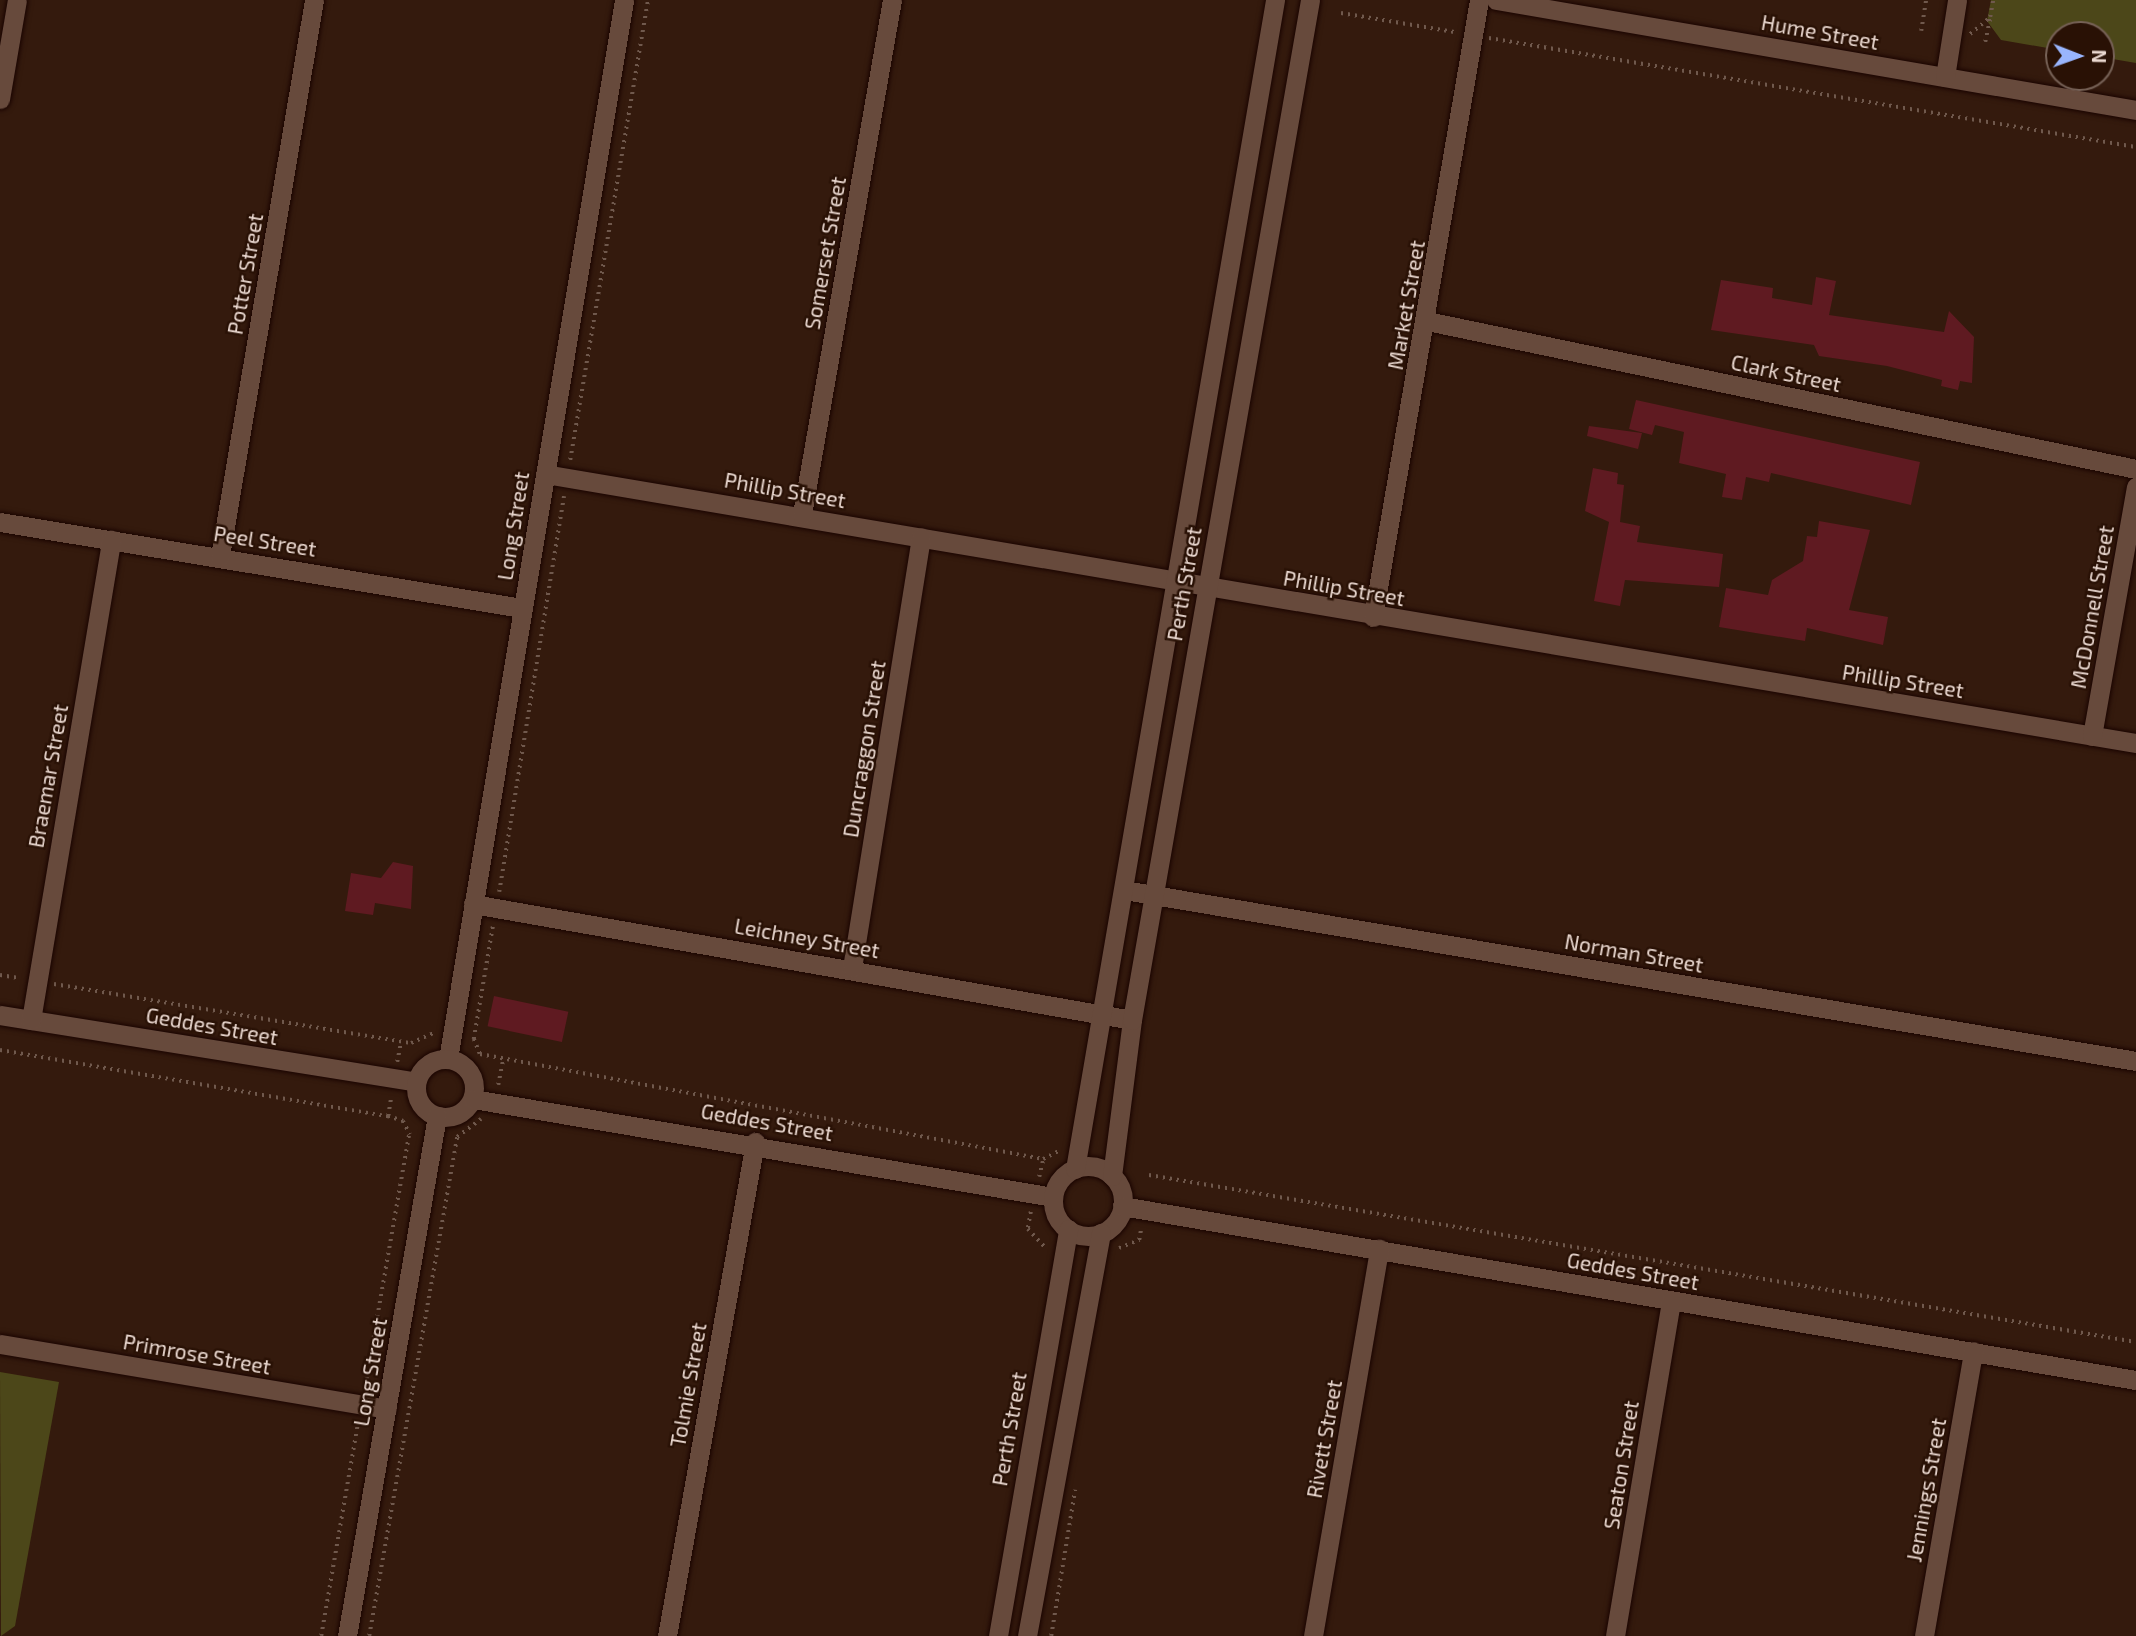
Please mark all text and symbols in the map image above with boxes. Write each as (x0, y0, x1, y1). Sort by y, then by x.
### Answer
street label: Hume Street (1759, 9, 1881, 55)
north arrow (2045, 21, 2115, 91)
text: N (2088, 49, 2111, 63)
street label: Somerset Street (799, 175, 851, 331)
street label: Potter Street (222, 211, 268, 337)
street label: Market Street (1382, 238, 1430, 372)
street label: Clark Street (1729, 349, 1843, 397)
street label: Phillip Street (722, 467, 848, 513)
street label: Long Street (492, 470, 534, 582)
street label: Peel Street (212, 520, 318, 562)
street label: McDonnell Street (2065, 523, 2119, 691)
street label: Perth Street (1162, 525, 1206, 643)
street label: Phillip Street (1281, 565, 1407, 611)
street label: Duncraggon Street (838, 659, 890, 839)
street label: Phillip Street (1840, 659, 1966, 703)
street label: Braemar Street (23, 702, 73, 850)
street label: Leichney Street (732, 913, 882, 963)
street label: Norman Street (1563, 928, 1705, 978)
street label: Geddes Street (144, 1002, 280, 1050)
street label: Geddes Street (699, 1098, 835, 1146)
street label: Geddes Street (1565, 1247, 1701, 1295)
street label: Long Street (348, 1316, 392, 1428)
street label: Tolmie Street (665, 1321, 711, 1449)
street label: Primrose Street (121, 1329, 273, 1379)
street label: Perth Street (987, 1370, 1031, 1488)
street label: Rivett Street (1301, 1378, 1347, 1500)
street label: Seaton Street (1598, 1399, 1644, 1531)
street label: Jennings Street (1901, 1416, 1951, 1564)

